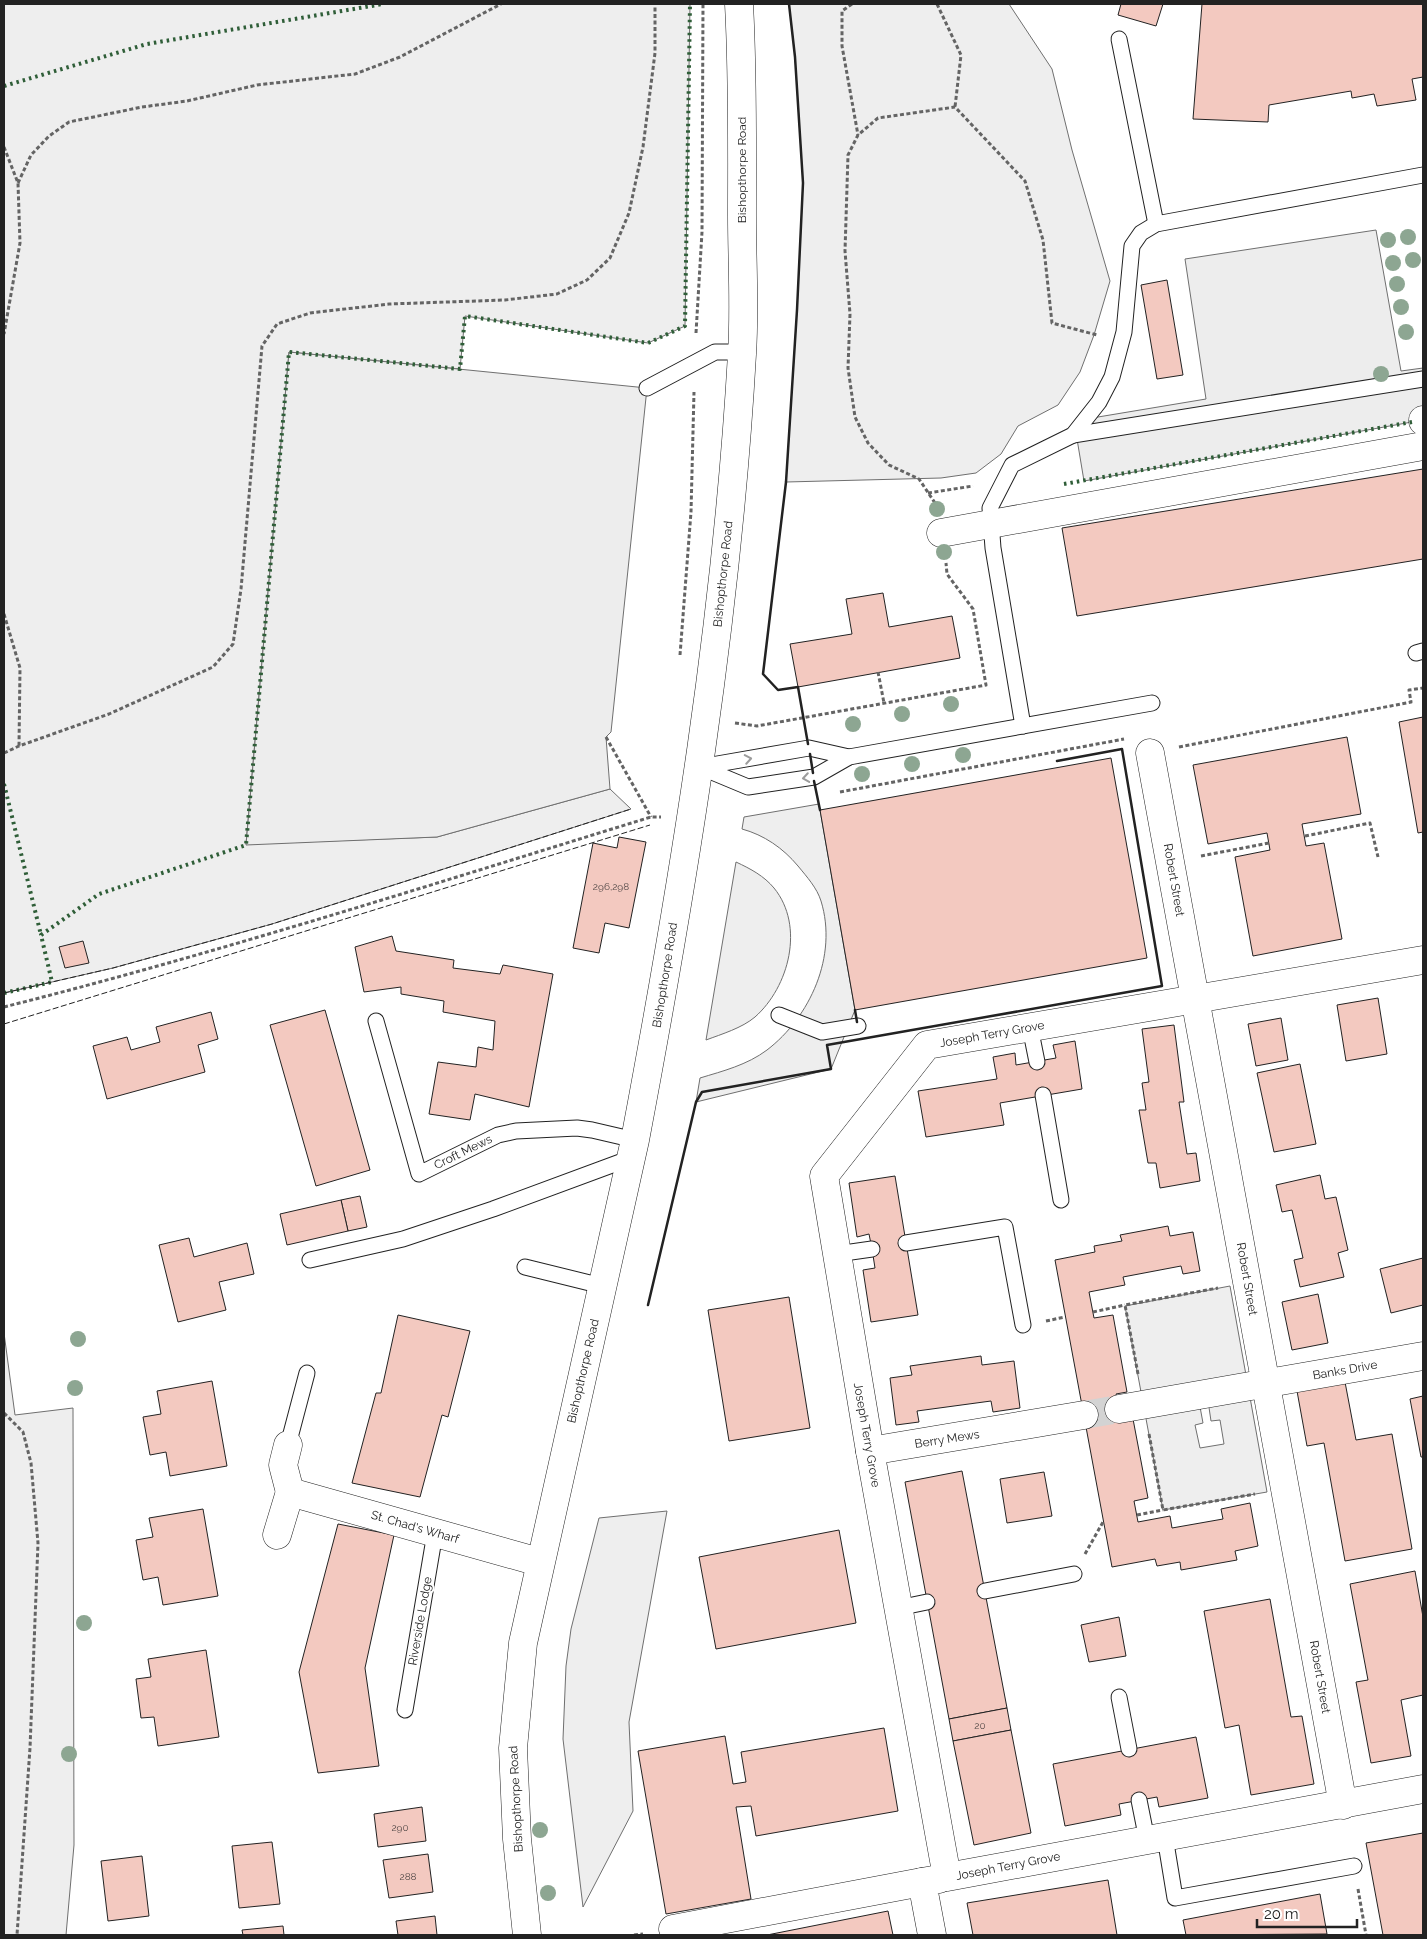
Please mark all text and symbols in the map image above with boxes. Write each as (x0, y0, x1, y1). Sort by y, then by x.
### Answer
street label: Bishopthorpe Road (735, 117, 749, 223)
street label: Bishopthorpe Road (710, 520, 736, 628)
one-way arrow (744, 754, 753, 764)
one-way arrow (801, 773, 810, 783)
street label: Robert Street (1161, 842, 1187, 918)
house number: 296,298 (593, 881, 629, 892)
street label: Bishopthorpe Road (650, 921, 680, 1029)
street label: Joseph Terry Grove (938, 1018, 1046, 1050)
street label: Croft Mews (432, 1132, 495, 1172)
street label: Robert Street (1234, 1241, 1260, 1317)
street label: Bishopthorpe Road (564, 1318, 602, 1424)
street label: Banks Drive (1312, 1357, 1378, 1383)
street label: Joseph Terry Grove (851, 1381, 883, 1489)
street label: Berry Mews (914, 1427, 981, 1451)
street label: St. Chad's Wharf (369, 1508, 462, 1547)
street label: Riverside Lodge (405, 1576, 435, 1666)
street label: Robert Street (1307, 1639, 1333, 1715)
house number: 20 (974, 1720, 986, 1731)
street label: Bishopthorpe Road (506, 1745, 526, 1853)
house number: 290 (391, 1822, 409, 1833)
street label: Joseph Terry Grove (955, 1849, 1061, 1883)
house number: 288 (399, 1871, 417, 1882)
scale bar (1257, 1896, 1357, 1928)
text: 20 m (1264, 1905, 1299, 1923)

